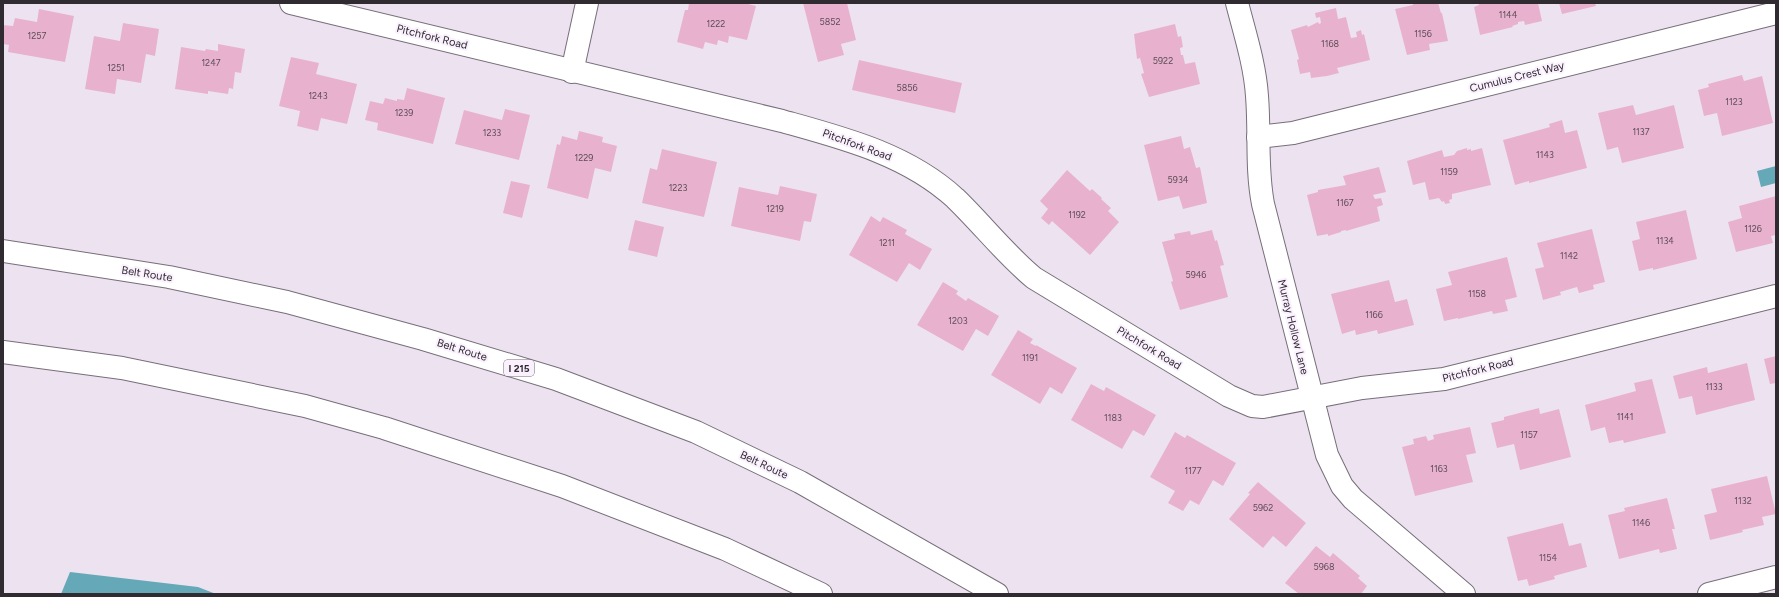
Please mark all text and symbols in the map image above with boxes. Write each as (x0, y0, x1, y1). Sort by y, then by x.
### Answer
house number: 1144 (1499, 9, 1518, 20)
house number: 5852 (820, 16, 840, 27)
house number: 1222 (707, 18, 725, 29)
street label: Pitchfork Road (395, 22, 469, 52)
house number: 1156 (1414, 28, 1432, 39)
house number: 1257 (28, 30, 47, 41)
house number: 1168 (1321, 38, 1339, 49)
house number: 5922 (1153, 55, 1173, 66)
house number: 1247 (201, 57, 221, 68)
street label: Cumulus Crest Way (1468, 59, 1566, 95)
house number: 1251 (107, 62, 125, 73)
house number: 5856 (897, 82, 917, 93)
house number: 1243 (308, 90, 328, 101)
house number: 1123 (1725, 96, 1743, 107)
house number: 1239 (395, 107, 413, 118)
street label: Pitchfork Road (821, 126, 893, 164)
house number: 1137 (1632, 126, 1650, 137)
house number: 1233 (483, 127, 501, 138)
house number: 1143 (1536, 149, 1554, 160)
house number: 1229 (575, 152, 593, 163)
house number: 1159 (1440, 166, 1458, 177)
house number: 5934 (1168, 174, 1189, 185)
house number: 1223 (669, 182, 687, 193)
house number: 1167 (1336, 197, 1354, 208)
house number: 1219 (766, 203, 784, 214)
house number: 1192 (1068, 209, 1086, 220)
house number: 1126 (1744, 223, 1762, 234)
house number: 1134 (1656, 235, 1674, 246)
house number: 1211 (879, 237, 895, 248)
house number: 1142 (1560, 250, 1578, 261)
street label: Belt Route (121, 264, 173, 284)
house number: 5946 (1186, 269, 1206, 280)
street label: Murray Hollow Lane (1275, 278, 1311, 376)
house number: 1158 (1468, 288, 1487, 299)
house number: 1166 (1365, 309, 1383, 320)
house number: 1203 (948, 315, 968, 326)
street label: Pitchfork Road (1115, 324, 1183, 372)
street label: Belt Route (435, 336, 489, 364)
house number: 1191 (1022, 352, 1038, 363)
street label: Pitchfork Road (1441, 355, 1515, 385)
road number: I 215 (504, 360, 534, 376)
house number: 1133 (1705, 381, 1723, 392)
house number: 1141 (1617, 411, 1633, 422)
house number: 1183 (1104, 412, 1122, 423)
house number: 1157 (1520, 429, 1538, 440)
street label: Belt Route (738, 448, 790, 482)
house number: 1163 (1430, 463, 1448, 474)
house number: 1177 (1184, 465, 1202, 476)
house number: 1132 (1734, 495, 1752, 506)
house number: 5962 (1253, 502, 1273, 513)
house number: 1146 (1632, 517, 1650, 528)
house number: 1154 (1539, 552, 1558, 563)
house number: 5968 (1314, 561, 1335, 572)

